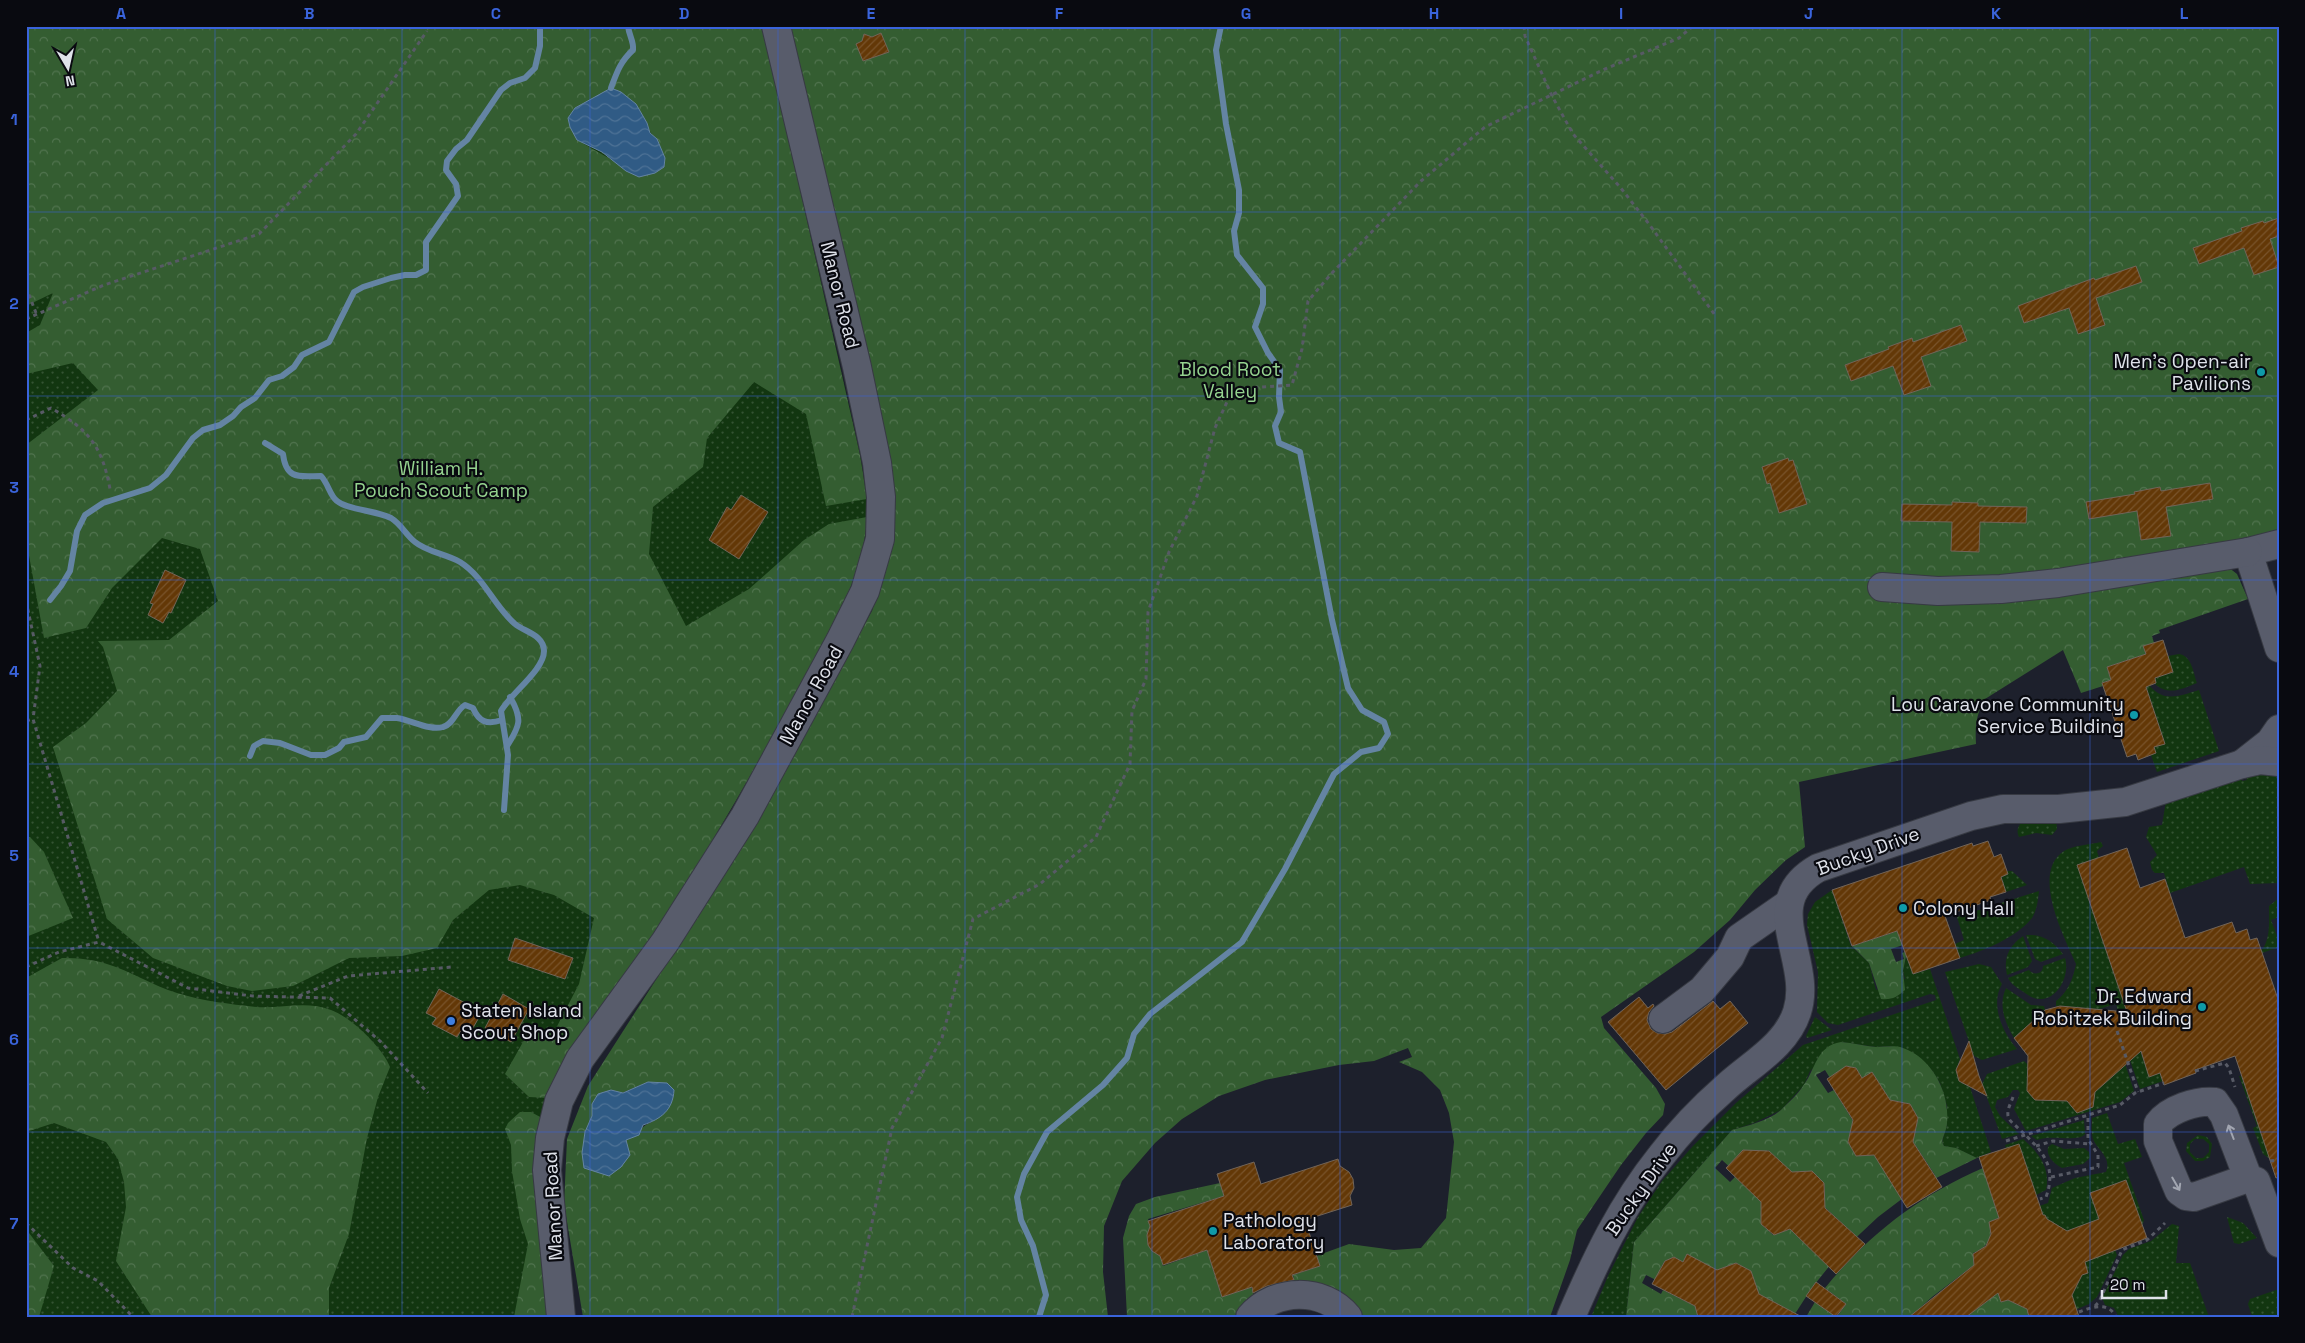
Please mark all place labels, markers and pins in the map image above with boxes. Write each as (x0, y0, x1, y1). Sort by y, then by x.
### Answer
place label: Men's Open-air Pavilions (2113, 349, 2251, 396)
marker: Men's Open-air Pavilions (2255, 366, 2267, 378)
place label: Lou Caravone Community Service Building (1891, 692, 2124, 739)
marker: Lou Caravone Community Service Building (2128, 709, 2140, 721)
place label: Colony Hall (1913, 896, 2014, 921)
marker: Colony Hall (1897, 902, 1909, 914)
place label: Dr. Edward Robitzek Building (2033, 984, 2192, 1031)
place label: Staten Island Scout Shop (461, 998, 582, 1045)
marker: Dr. Edward Robitzek Building (2196, 1001, 2208, 1013)
marker: Staten Island Scout Shop (445, 1015, 457, 1027)
place label: Pathology Laboratory (1223, 1208, 1324, 1255)
marker: Pathology Laboratory (1207, 1225, 1219, 1237)

